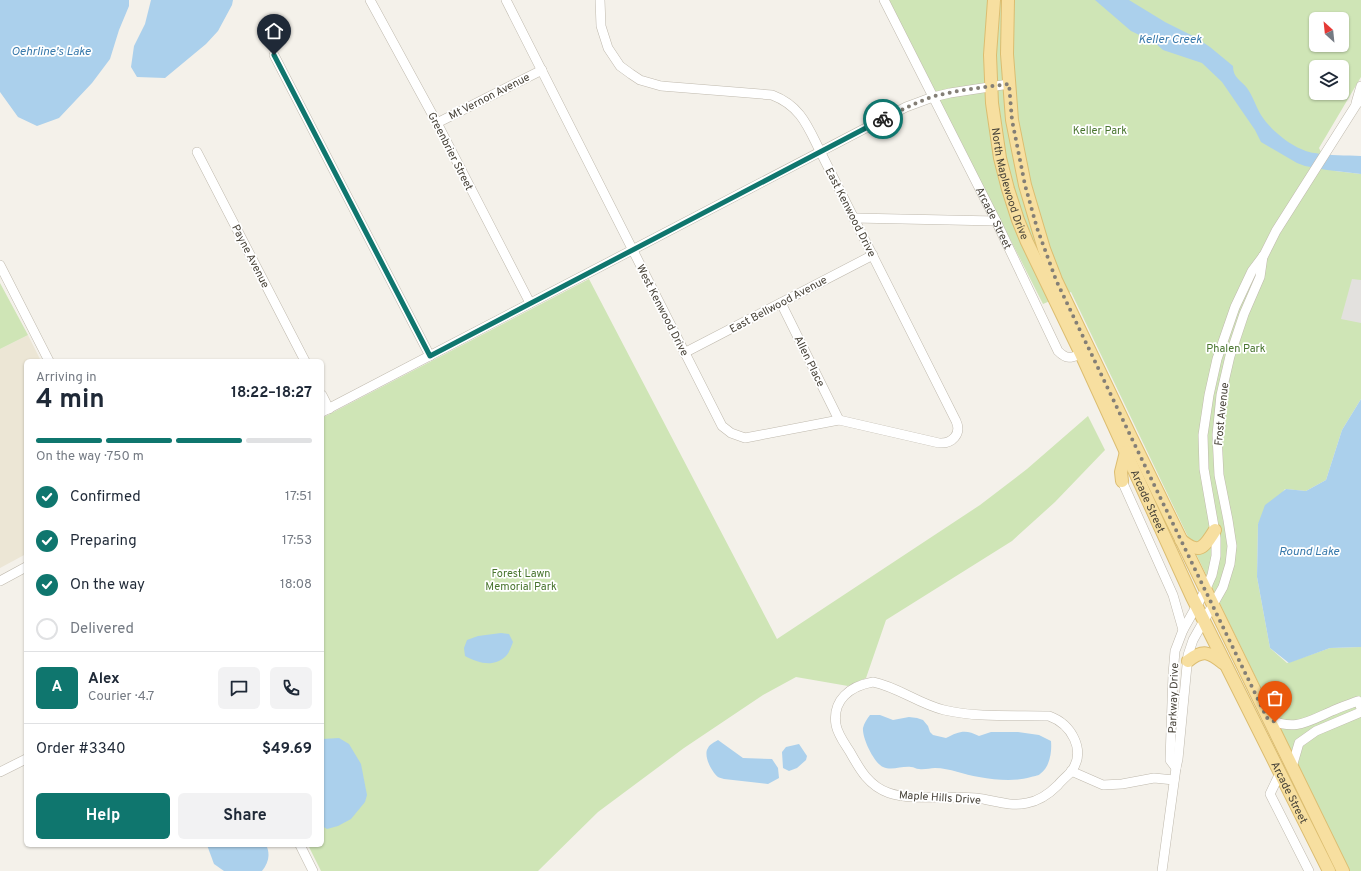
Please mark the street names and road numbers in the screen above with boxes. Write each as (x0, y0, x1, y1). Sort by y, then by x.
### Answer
street label: Mt Vernon Avenue (447, 70, 532, 123)
street label: Greenbrier Street (424, 110, 476, 193)
street label: North Maplewood Drive (988, 127, 1031, 242)
street label: East Kenwood Drive (822, 165, 879, 260)
street label: Arcade Street (972, 185, 1014, 252)
street label: Payne Avenue (228, 222, 272, 291)
street label: West Kenwood Drive (633, 262, 691, 359)
street label: East Bellwood Avenue (727, 273, 830, 337)
street label: Allen Place (791, 334, 828, 389)
street label: Frost Avenue (1212, 382, 1232, 446)
street label: Arcade Street (1127, 468, 1168, 535)
street label: Parkway Drive (1166, 662, 1182, 734)
street label: Arcade Street (1267, 759, 1310, 826)
street label: Maple Hills Drive (898, 788, 981, 808)

